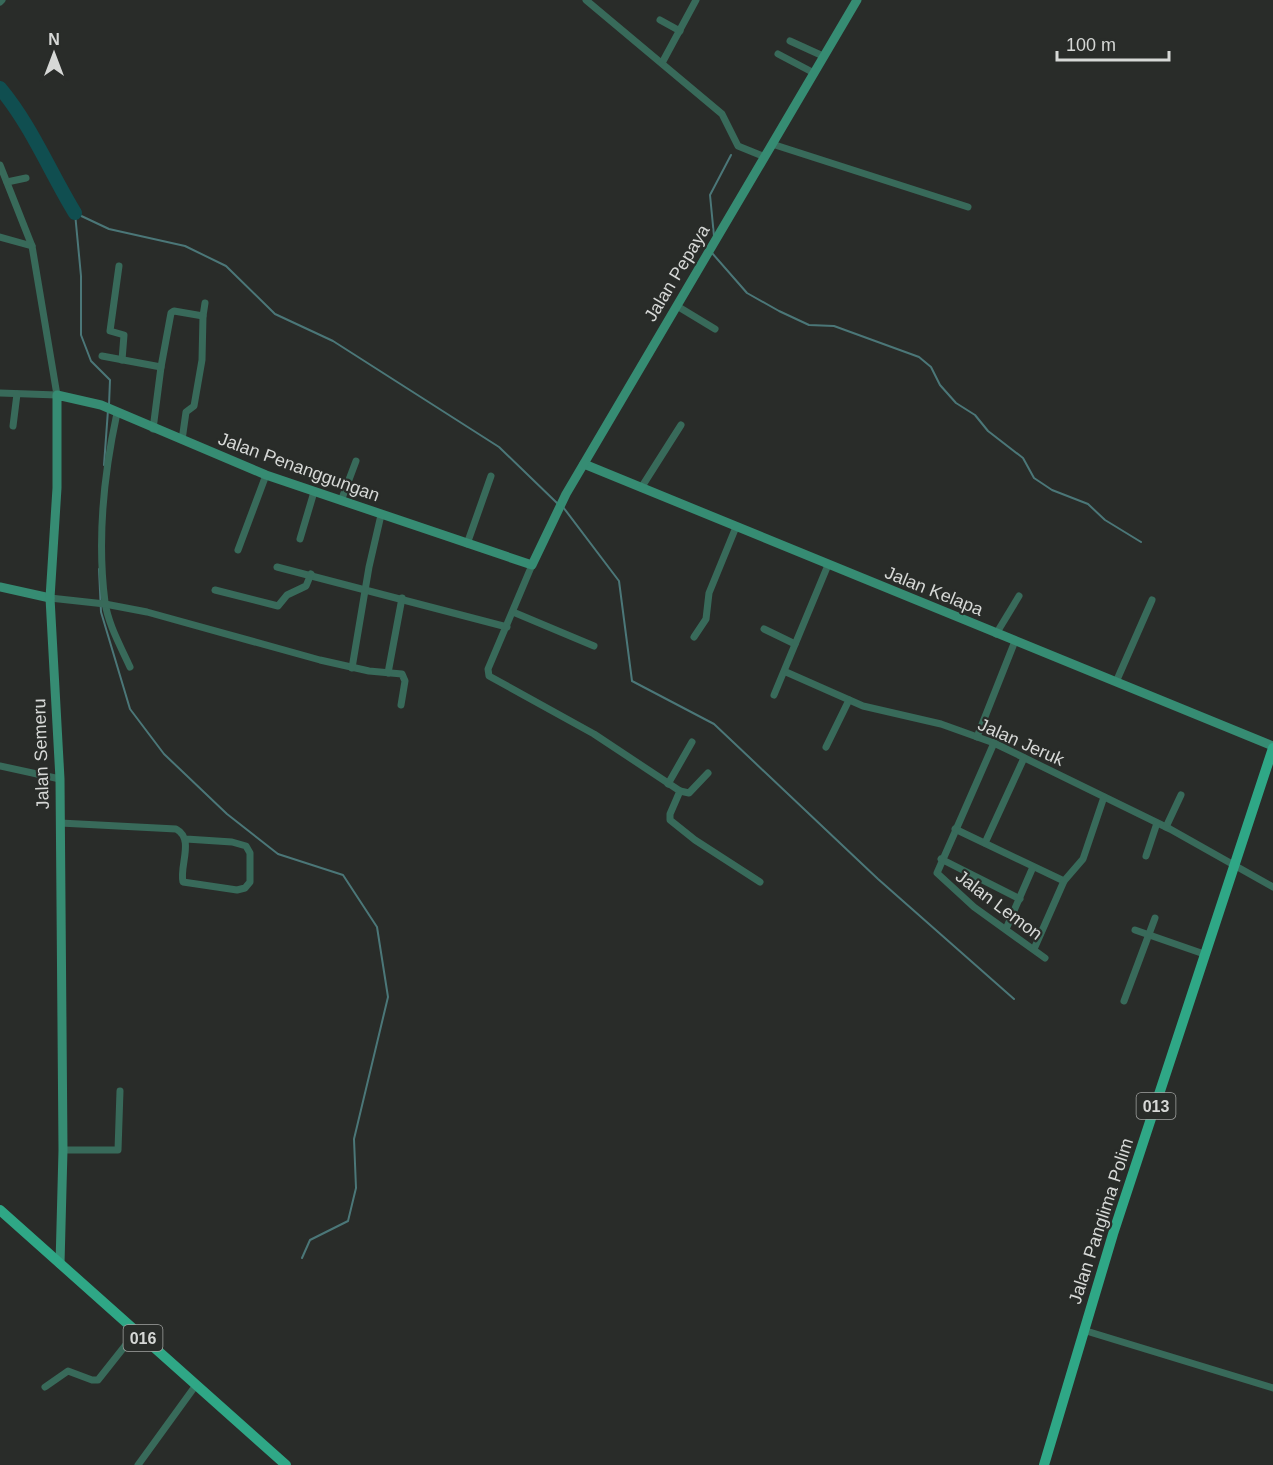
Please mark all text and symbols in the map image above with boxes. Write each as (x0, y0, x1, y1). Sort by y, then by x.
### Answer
north arrow (24, 24, 84, 84)
scale bar (1057, 24, 1170, 62)
text: N (48, 31, 60, 48)
text: 100 m (1066, 35, 1116, 55)
street label: Jalan Pepaya (640, 220, 714, 325)
street label: Jalan Penanggungan (216, 429, 382, 505)
street label: Jalan Kelapa (882, 562, 987, 620)
street label: Jalan Semeru (29, 698, 53, 810)
street label: Jalan Jeruk (975, 714, 1068, 770)
street label: Jalan Lemon (952, 866, 1046, 944)
road number: 013 (1136, 1093, 1176, 1119)
street label: Jalan Panglima Polim (1065, 1136, 1137, 1306)
road number: 016 (124, 1325, 162, 1351)

